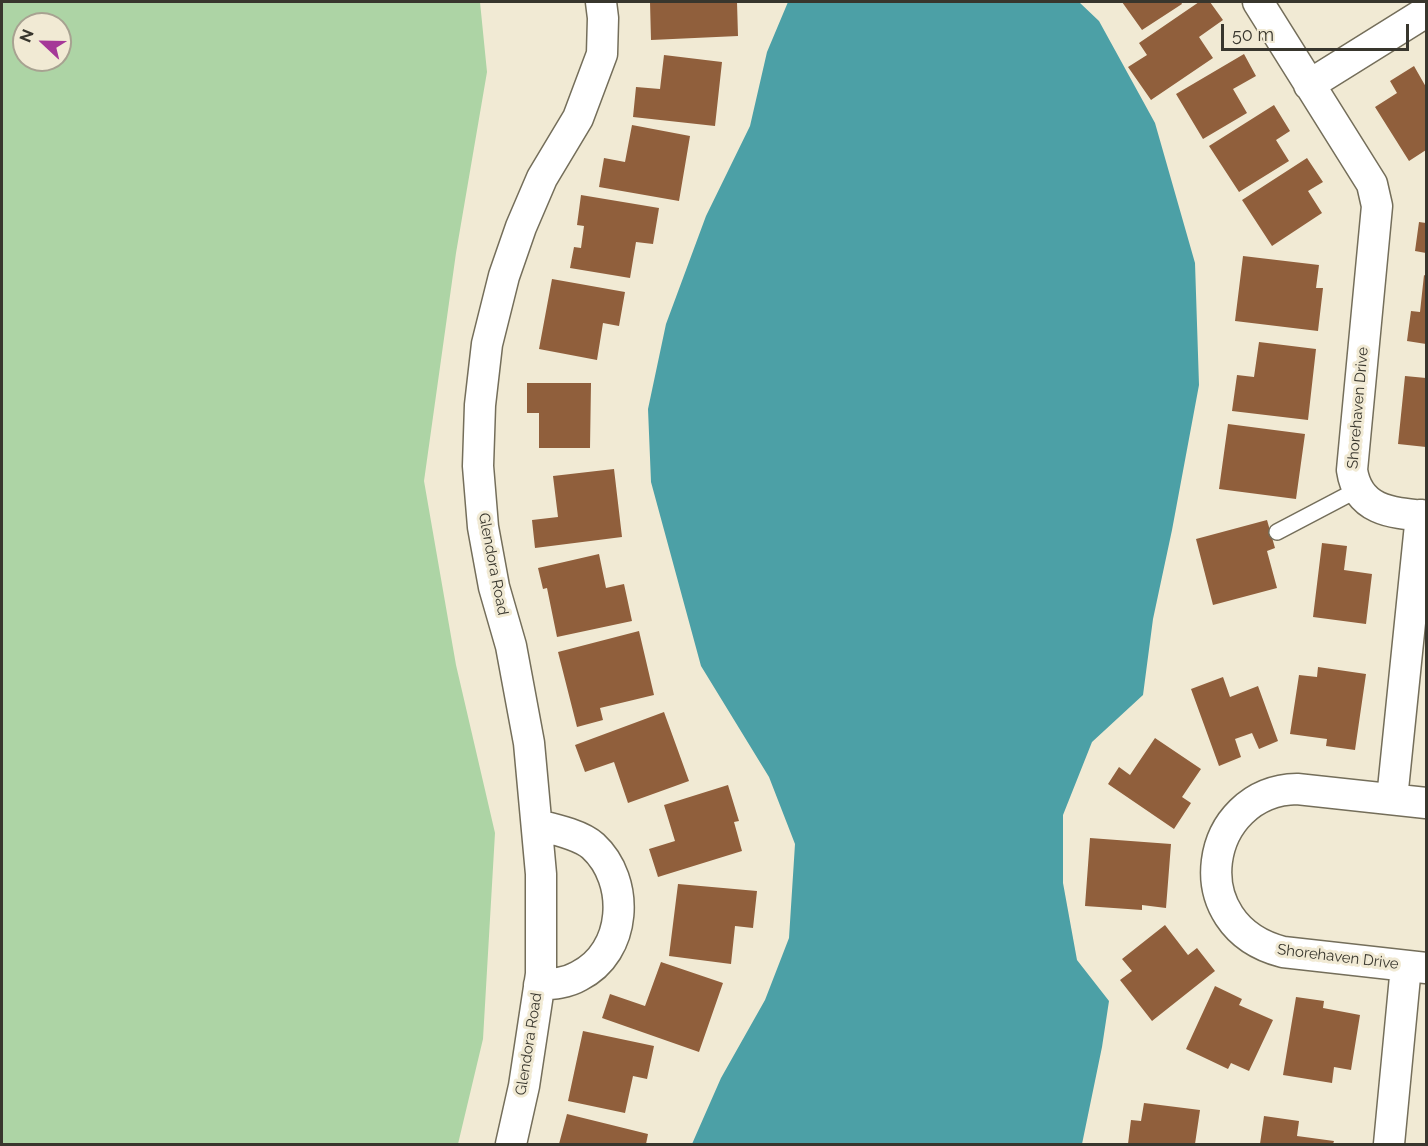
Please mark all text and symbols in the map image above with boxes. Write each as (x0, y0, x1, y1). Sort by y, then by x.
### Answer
north arrow (12, 12, 72, 72)
scale bar (1224, 12, 1412, 50)
text: 50 m (1232, 24, 1274, 45)
text: N (16, 27, 38, 45)
street label: Shorehaven Drive (1344, 346, 1372, 470)
street label: Glendora Road (474, 511, 512, 617)
street label: Shorehaven Drive (1276, 941, 1400, 973)
street label: Glendora Road (512, 991, 546, 1097)

